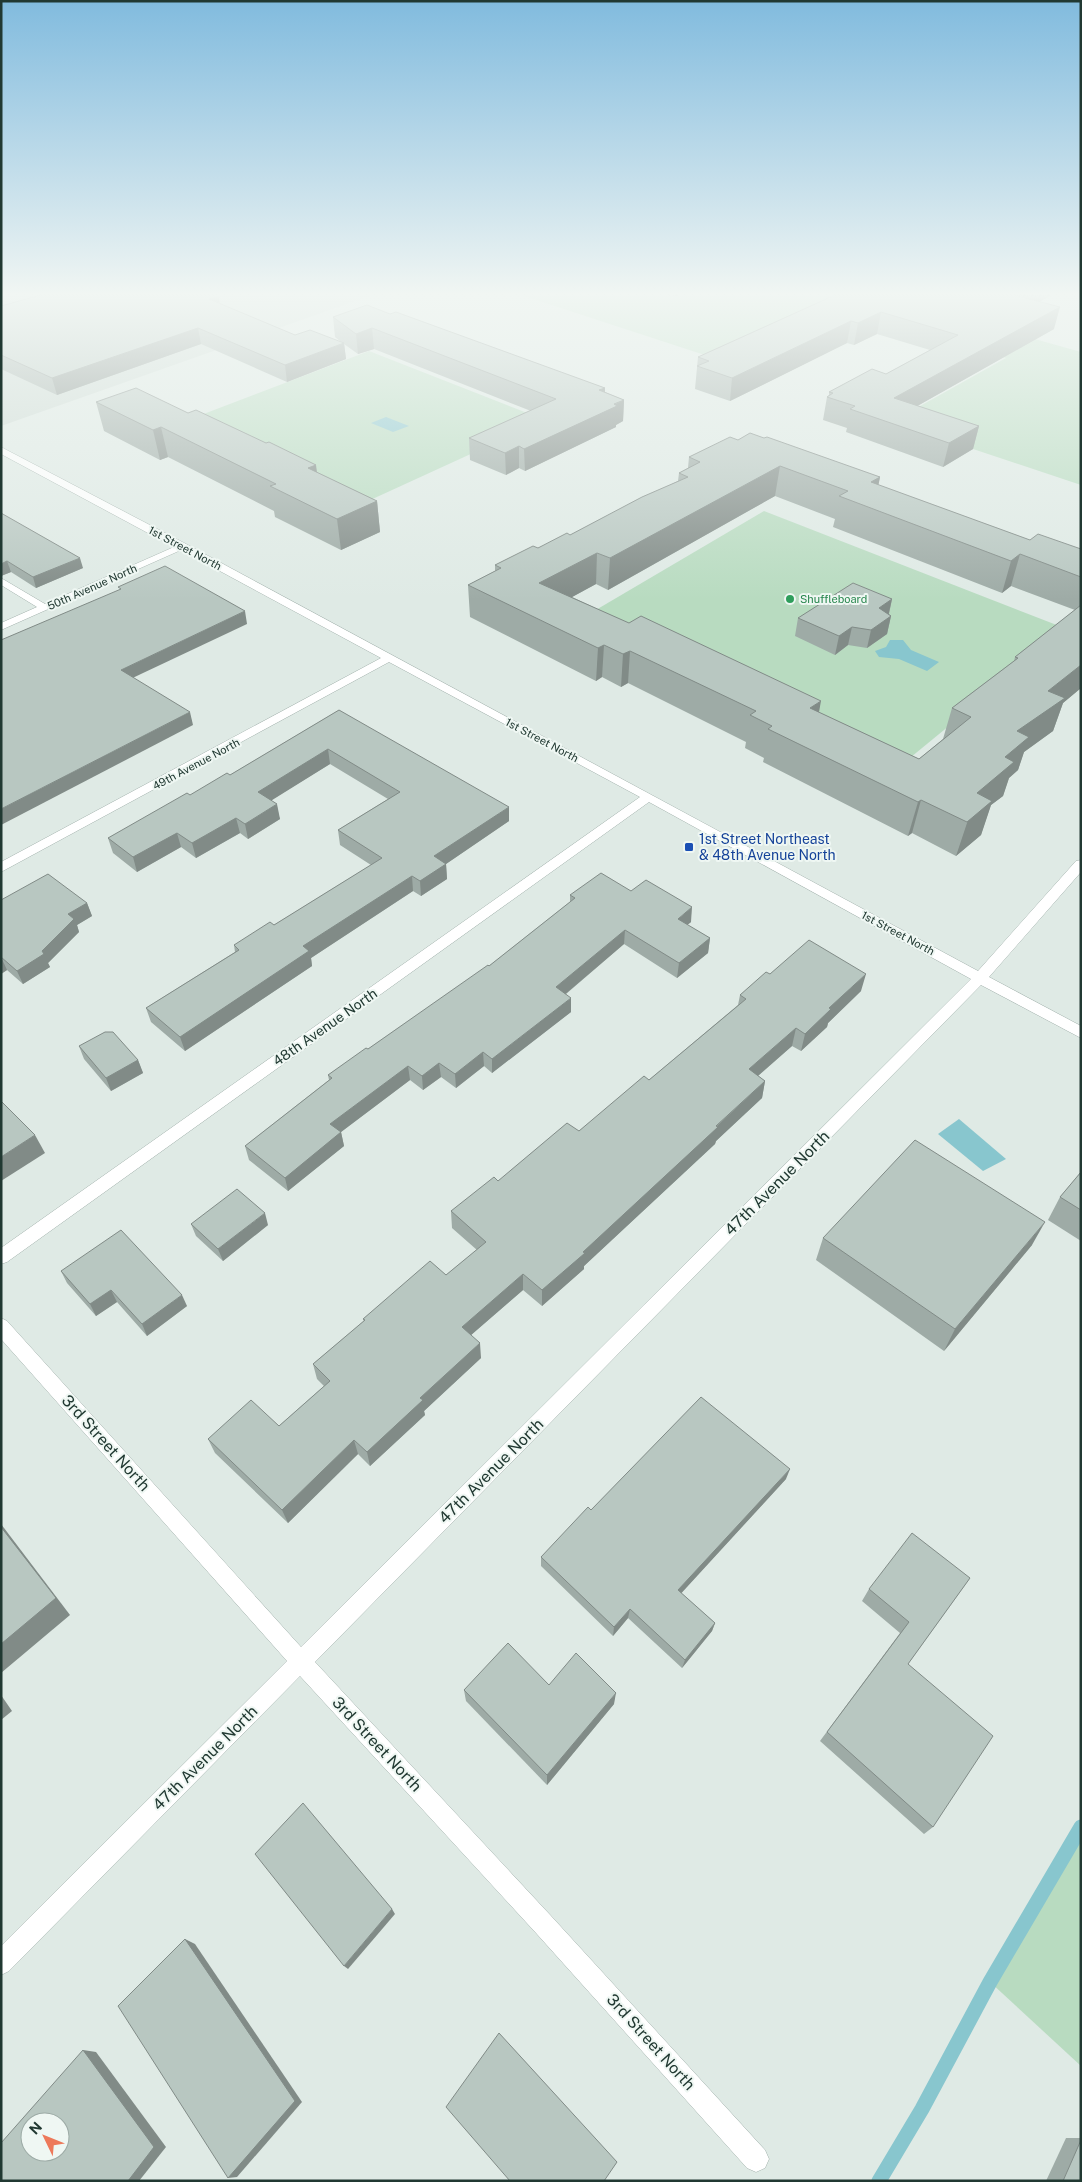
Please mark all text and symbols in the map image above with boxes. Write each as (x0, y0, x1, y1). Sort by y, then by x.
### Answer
street label: 1st Street North (146, 524, 224, 572)
street label: 50th Avenue North (45, 562, 139, 612)
marker: Shuffleboard (784, 593, 796, 605)
place label: Shuffleboard (800, 593, 867, 605)
street label: 1st Street North (503, 716, 581, 764)
street label: 49th Avenue North (151, 736, 241, 792)
place label: 1st Street Northeast & 48th Avenue North (699, 831, 836, 863)
marker: 1st Street Northeast & 48th Avenue North (683, 841, 695, 853)
street label: 1st Street North (859, 909, 937, 957)
street label: 48th Avenue North (270, 985, 380, 1069)
street label: 47th Avenue North (721, 1127, 833, 1239)
street label: 3rd Street North (58, 1391, 154, 1495)
street label: 47th Avenue North (435, 1415, 547, 1527)
street label: 3rd Street North (328, 1693, 426, 1795)
street label: 47th Avenue North (149, 1702, 261, 1814)
street label: 3rd Street North (603, 1990, 699, 2094)
north arrow (20, 2112, 70, 2162)
text: N (26, 2119, 45, 2138)

